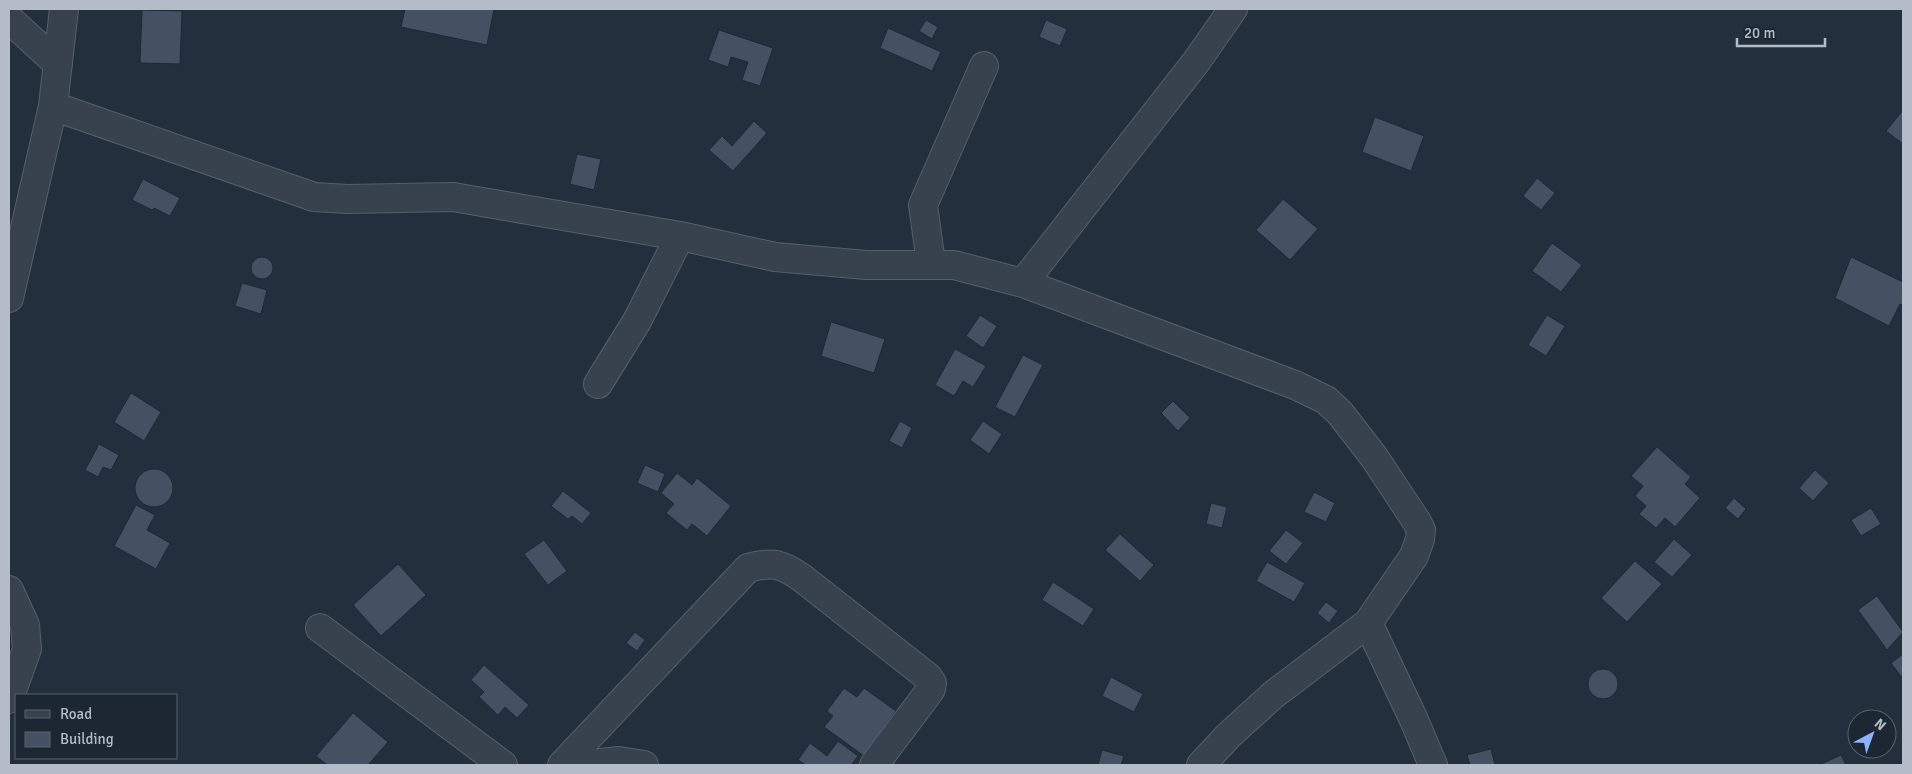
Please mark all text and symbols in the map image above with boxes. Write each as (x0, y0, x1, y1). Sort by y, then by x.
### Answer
scale bar (1737, 15, 1824, 47)
text: 20 m (1744, 24, 1775, 42)
legend (15, 694, 178, 759)
text: Road (60, 705, 92, 723)
north arrow (1847, 709, 1897, 759)
text: N (1871, 715, 1889, 734)
text: Building (60, 730, 114, 748)

